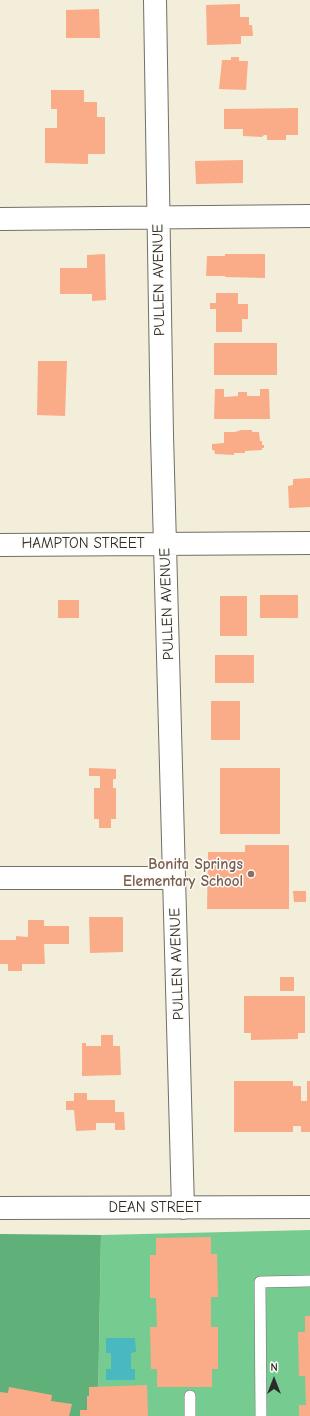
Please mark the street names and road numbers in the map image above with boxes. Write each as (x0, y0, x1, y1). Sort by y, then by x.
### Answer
street label: PULLEN AVENUE (149, 224, 169, 336)
street label: HAMPTON STREET (21, 535, 145, 553)
street label: PULLEN AVENUE (156, 548, 178, 660)
street label: PULLEN AVENUE (166, 908, 188, 1020)
street label: DEAN STREET (108, 1199, 202, 1217)

